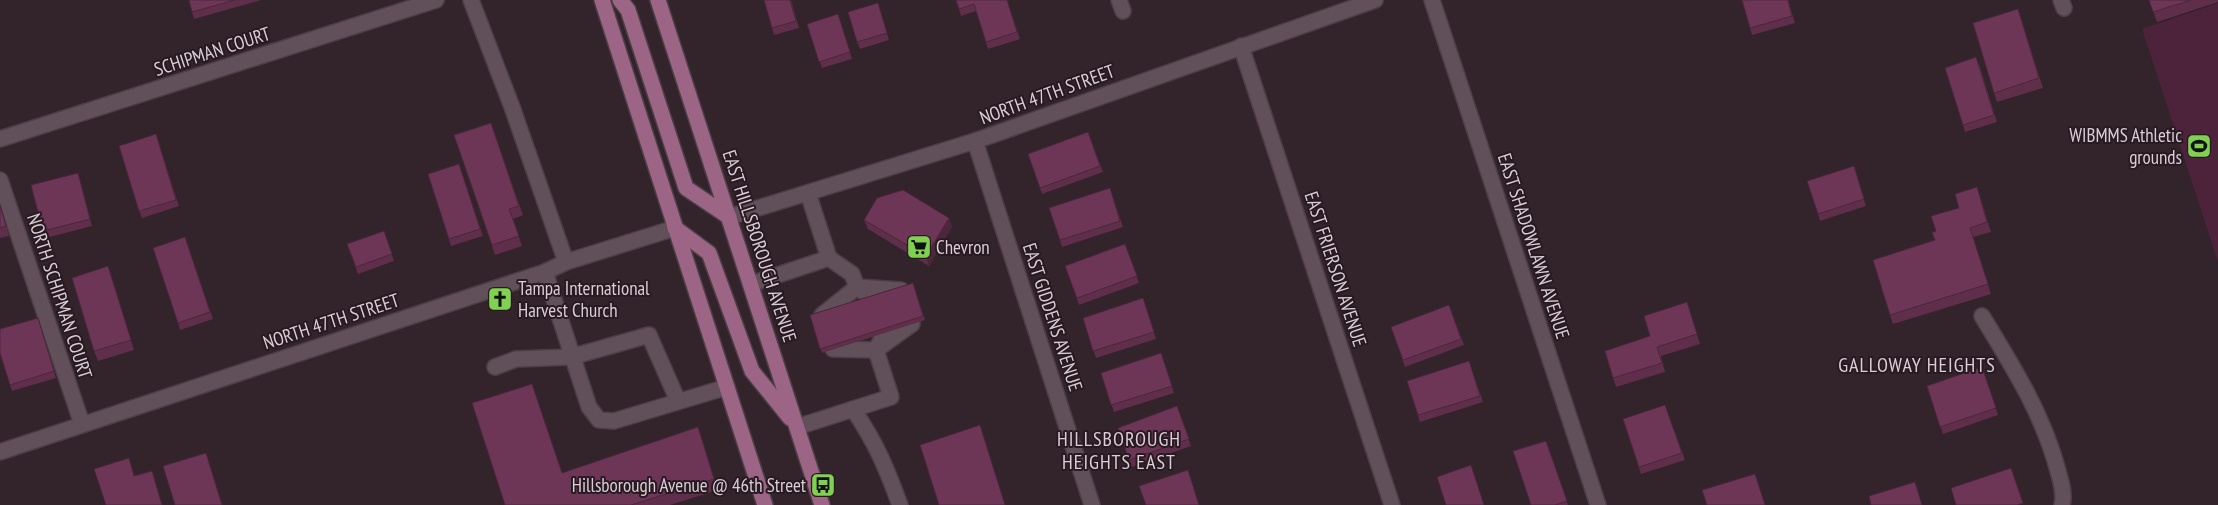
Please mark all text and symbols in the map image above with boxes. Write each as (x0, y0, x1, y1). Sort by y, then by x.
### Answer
street label: SCHIPMAN COURT (151, 21, 274, 81)
street label: NORTH 47TH STREET (976, 58, 1118, 130)
place label: WIBMMS Athletic grounds (2069, 123, 2182, 169)
sports icon: WIBMMS Athletic grounds (2186, 133, 2212, 159)
street label: EAST HILLSBOROUGH AVENUE (718, 147, 802, 345)
street label: EAST SHADOWLAWN AVENUE (1493, 150, 1575, 342)
street label: EAST FRIERSON AVENUE (1300, 188, 1372, 350)
street label: NORTH SCHIPMAN COURT (22, 210, 98, 382)
supermarket icon: Chevron (906, 234, 932, 260)
place label: Chevron (936, 235, 990, 259)
street label: EAST GIDDENS AVENUE (1018, 240, 1088, 394)
place label: Tampa International Harvest Church (518, 276, 650, 322)
church icon: Tampa International Harvest Church (487, 286, 513, 312)
street label: NORTH 47TH STREET (260, 288, 403, 354)
district label: GALLOWAY HEIGHTS (1838, 352, 1996, 378)
district label: HILLSBOROUGH HEIGHTS EAST (1057, 426, 1181, 475)
bus stop icon: Hillsborough Avenue @ 46th Street (810, 472, 836, 498)
place label: Hillsborough Avenue @ 46th Street (572, 473, 807, 497)

